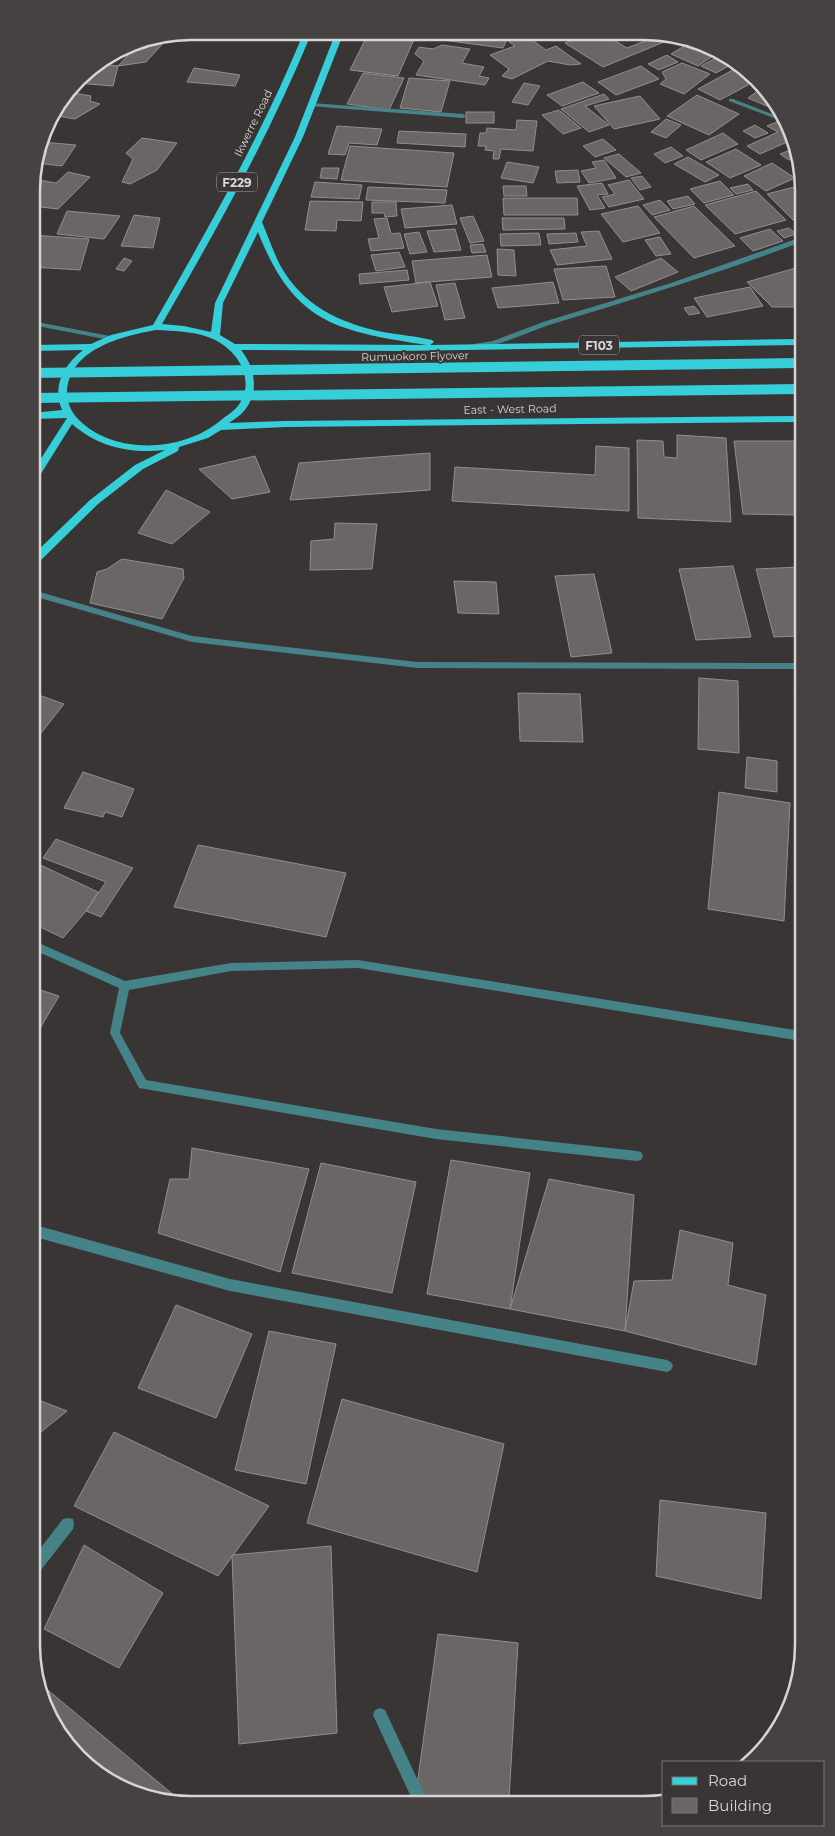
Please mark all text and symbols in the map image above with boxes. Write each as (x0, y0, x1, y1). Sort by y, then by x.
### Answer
street label: Ikwerre Road (231, 87, 275, 159)
road number: F229 (217, 172, 257, 192)
road number: F103 (579, 336, 619, 354)
street label: Rumuokoro Flyover (361, 348, 469, 364)
street label: East - West Road (463, 401, 557, 417)
legend (662, 1761, 825, 1826)
text: Road (708, 1771, 747, 1790)
text: Building (708, 1796, 772, 1815)

